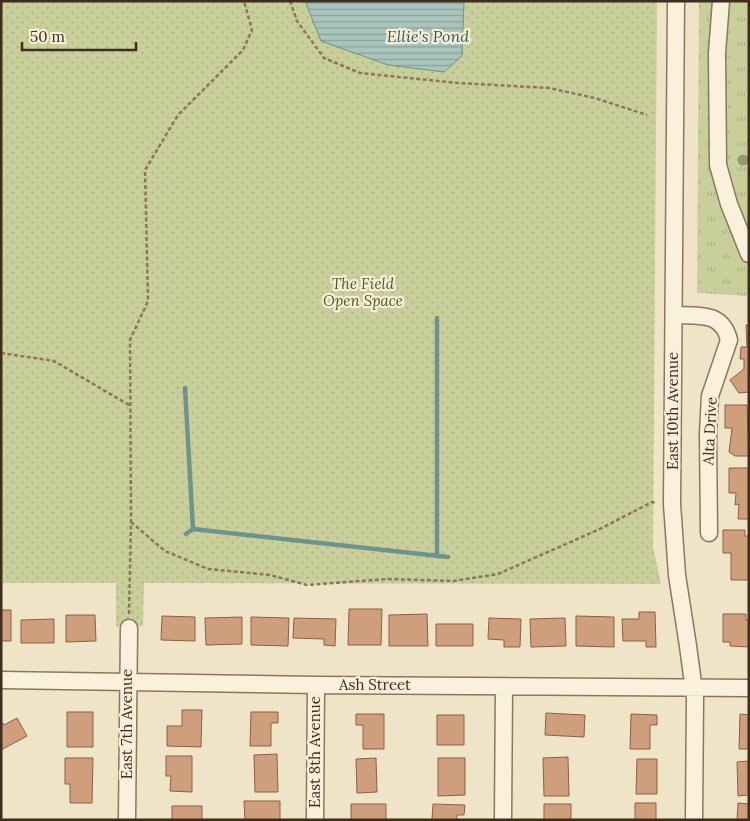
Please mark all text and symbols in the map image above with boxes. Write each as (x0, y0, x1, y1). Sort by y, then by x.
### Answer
scale bar (22, 20, 136, 52)
water label: Ellie's Pond (387, 26, 469, 46)
text: 50 m (30, 27, 65, 46)
park label: The Field Open Space (323, 274, 403, 310)
street label: East 10th Avenue (663, 352, 682, 470)
street label: Alta Drive (698, 396, 721, 467)
street label: East 7th Avenue (117, 669, 136, 779)
street label: Ash Street (338, 675, 411, 694)
street label: East 8th Avenue (305, 696, 324, 808)

